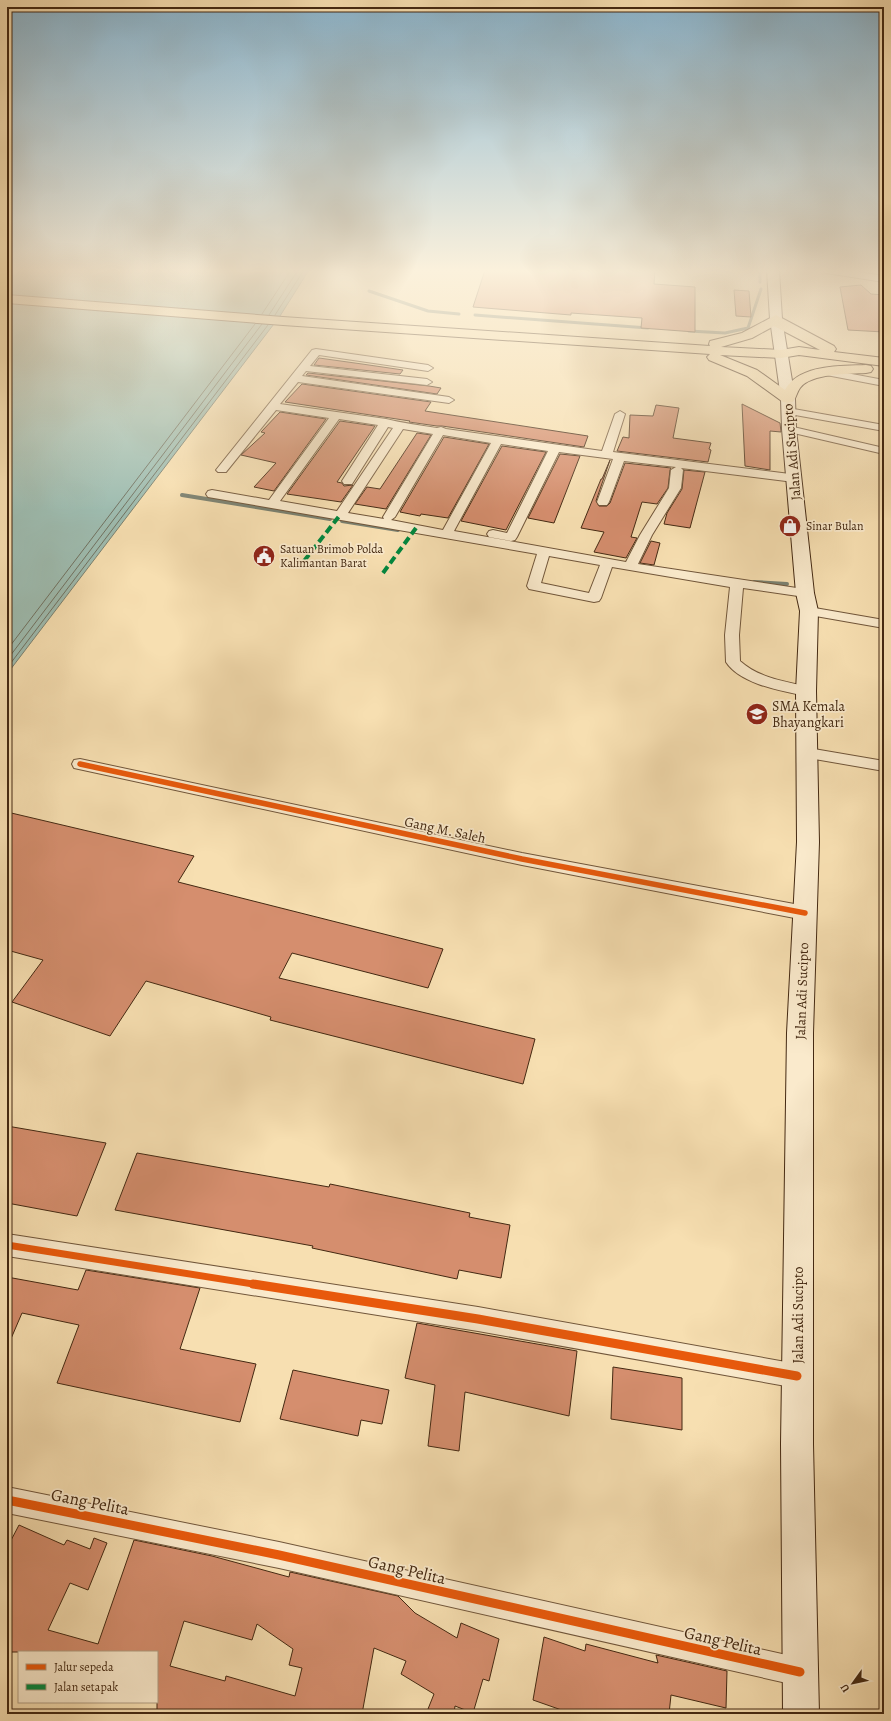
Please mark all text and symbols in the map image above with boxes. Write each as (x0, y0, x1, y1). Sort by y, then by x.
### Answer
street label: Jalan Adi Sucipto (778, 403, 806, 501)
shop icon: Sinar Bulan (777, 513, 803, 539)
place label: Sinar Bulan (806, 518, 864, 534)
place label: Satuan Brimob Polda Kalimantan Barat (280, 541, 384, 571)
public building icon: Satuan Brimob Polda Kalimantan Barat (251, 543, 277, 569)
place label: SMA Kemala Bhayangkari (772, 697, 845, 732)
school or university icon: SMA Kemala Bhayangkari (744, 701, 770, 727)
street label: Gang M. Saleh (403, 812, 488, 848)
street label: Jalan Adi Sucipto (791, 942, 813, 1040)
street label: Jalan Adi Sucipto (789, 1266, 808, 1364)
street label: Gang Pelita (49, 1483, 131, 1521)
street label: Gang Pelita (366, 1550, 448, 1590)
street label: Gang Pelita (682, 1621, 764, 1661)
legend (18, 1651, 158, 1703)
text: Jalur sepeda (54, 1659, 114, 1675)
north arrow (833, 1663, 873, 1703)
text: Jalan setapak (54, 1679, 118, 1695)
text: U (836, 1680, 853, 1695)

